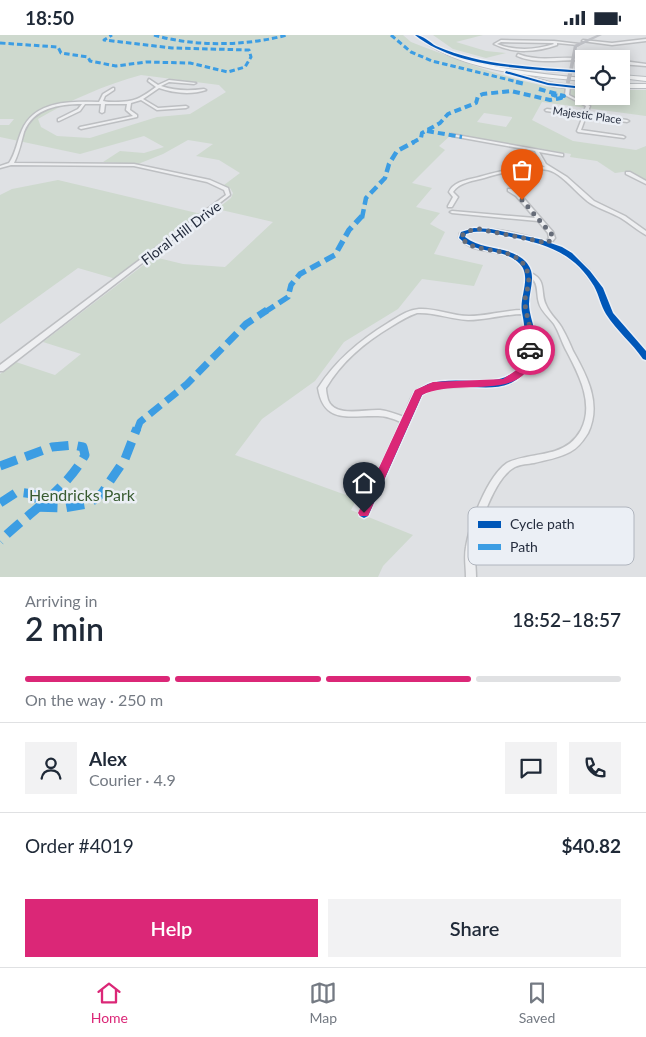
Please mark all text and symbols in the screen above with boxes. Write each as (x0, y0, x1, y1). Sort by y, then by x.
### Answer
text: 18:50 (25, 6, 74, 29)
map controls (575, 50, 630, 105)
button: locate (575, 50, 630, 105)
street label: Majestic Place (552, 103, 622, 126)
pin (501, 149, 543, 200)
icon: bag (508, 156, 536, 184)
street label: Floral Hill Drive (137, 197, 224, 268)
courier (505, 325, 555, 375)
icon: car (516, 336, 544, 364)
pin (343, 462, 385, 513)
icon: home (350, 469, 378, 497)
park label: Hendricks Park (29, 485, 136, 504)
legend (468, 507, 634, 565)
text: Cycle path (510, 515, 575, 532)
text: Path (510, 538, 538, 555)
text: Arriving in (25, 591, 98, 610)
text: 18:52–18:57 (512, 608, 621, 631)
text: 2 min (25, 609, 104, 648)
text: On the way · 250 m (25, 690, 163, 709)
button: person (25, 742, 77, 794)
button: chat (505, 742, 557, 794)
button: phone (569, 742, 621, 794)
text: Alex (89, 747, 127, 770)
text: Courier · 4.9 (89, 770, 176, 789)
text: Order #4019 (25, 834, 134, 857)
text: $40.82 (561, 834, 621, 857)
button: Help (25, 899, 318, 957)
button: Share (328, 899, 621, 957)
tab: Home (91, 979, 128, 1026)
tab: Map (309, 979, 337, 1026)
tab: Saved (519, 979, 555, 1026)

